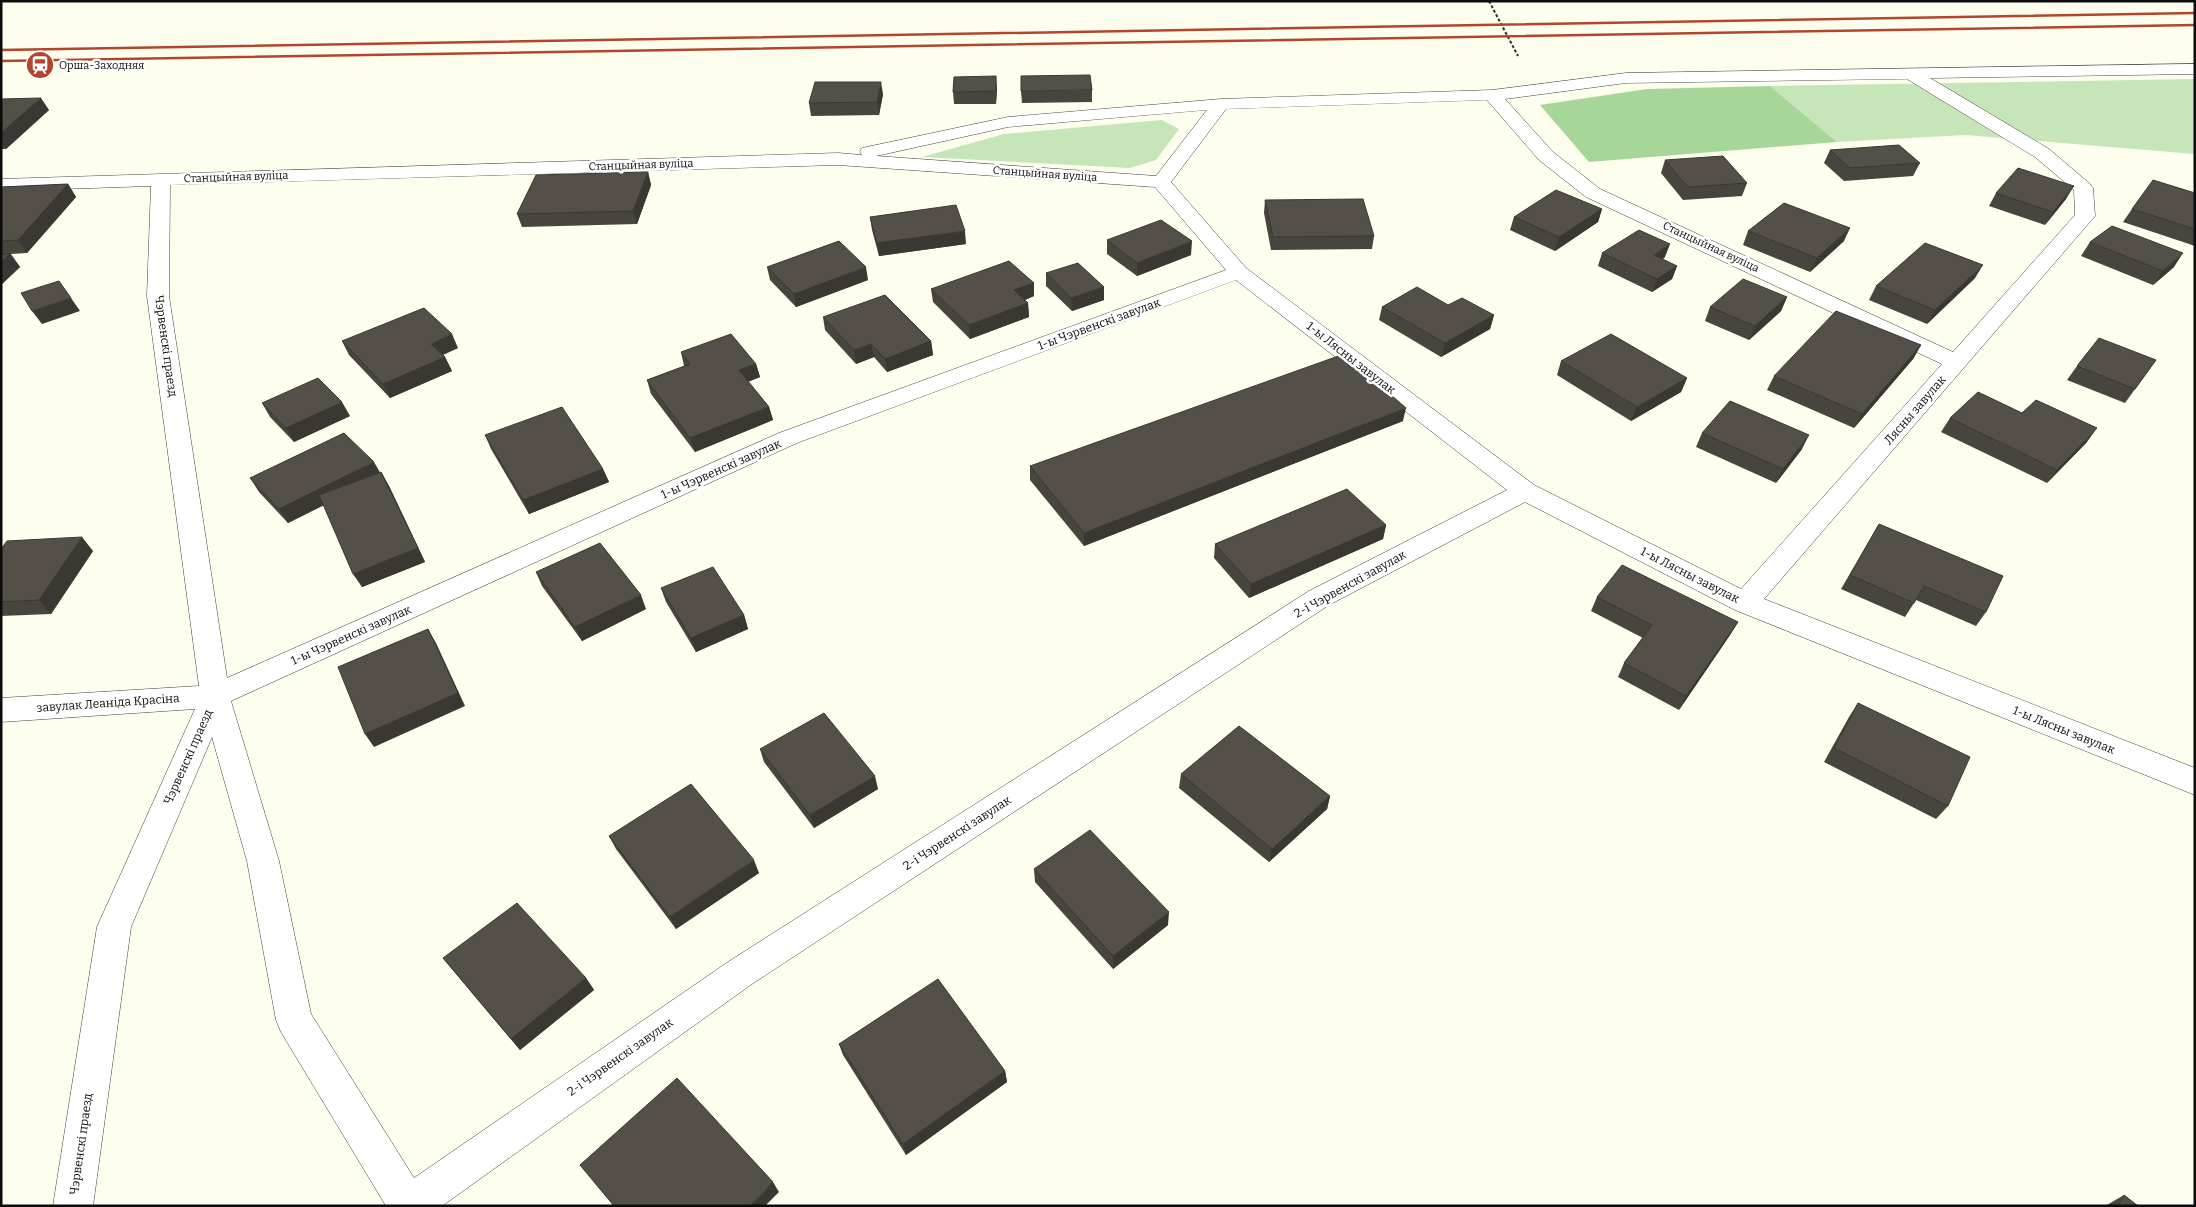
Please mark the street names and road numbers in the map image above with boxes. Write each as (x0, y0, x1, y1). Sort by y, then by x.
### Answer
street label: Станцыйная вуліца (588, 157, 694, 173)
street label: Станцыйная вуліца (992, 164, 1098, 184)
street label: Станцыйная вуліца (183, 169, 289, 185)
street label: Станцыйная вуліца (1661, 219, 1761, 275)
street label: Чэрвенскі праезд (152, 294, 180, 398)
street label: 1-ы Чэрвенскі завулак (1036, 295, 1162, 353)
street label: 1-ы Лясны завулак (1304, 319, 1398, 397)
street label: Лясны завулак (1881, 373, 1949, 447)
street label: 1-ы Чэрвенскі завулак (659, 436, 783, 502)
street label: 1-ы Лясны завулак (1638, 544, 1742, 606)
street label: 2-і Чэрвенскі завулак (1292, 547, 1408, 621)
street label: 1-ы Чэрвенскі завулак (289, 602, 413, 668)
street label: завулак Леаніда Красіна (36, 691, 180, 715)
street label: 1-ы Лясны завулак (2011, 703, 2117, 757)
street label: Чэрвенскі праезд (161, 707, 215, 807)
street label: 2-і Чэрвенскі завулак (901, 793, 1013, 873)
street label: 2-і Чэрвенскі завулак (565, 1015, 675, 1099)
street label: Чэрвенскі праезд (67, 1092, 95, 1196)

